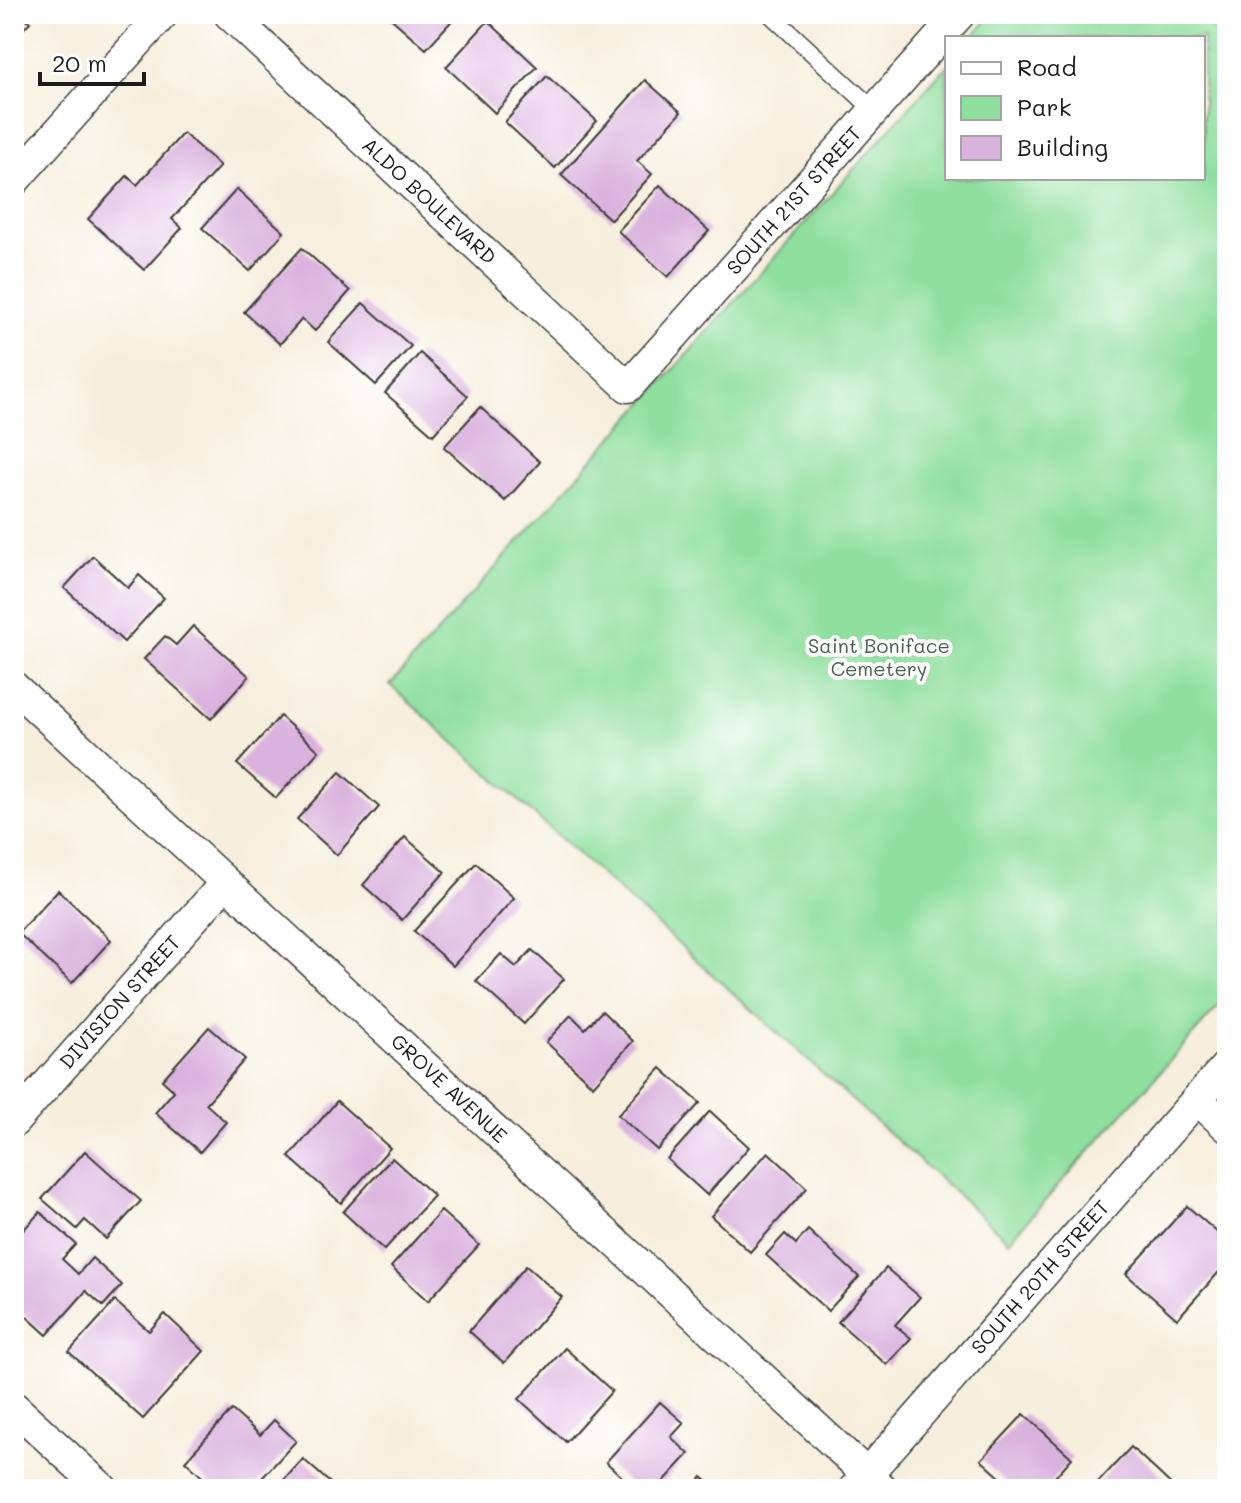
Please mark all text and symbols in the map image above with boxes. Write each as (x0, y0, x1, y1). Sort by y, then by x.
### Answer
scale bar (40, 36, 144, 86)
legend (945, 36, 1205, 180)
text: 20 m (52, 47, 107, 78)
text: Road (1017, 51, 1077, 82)
text: Park (1017, 91, 1071, 122)
street label: SOUTH 21ST STREET (720, 120, 866, 280)
street label: ALDO BOULEVARD (357, 131, 502, 269)
text: Building (1017, 131, 1108, 162)
park label: Saint Boniface Cemetery (808, 632, 950, 681)
street label: DIVISION STREET (53, 929, 185, 1074)
street label: GROVE AVENUE (386, 1028, 513, 1148)
street label: SOUTH 20TH STREET (965, 1194, 1114, 1359)

